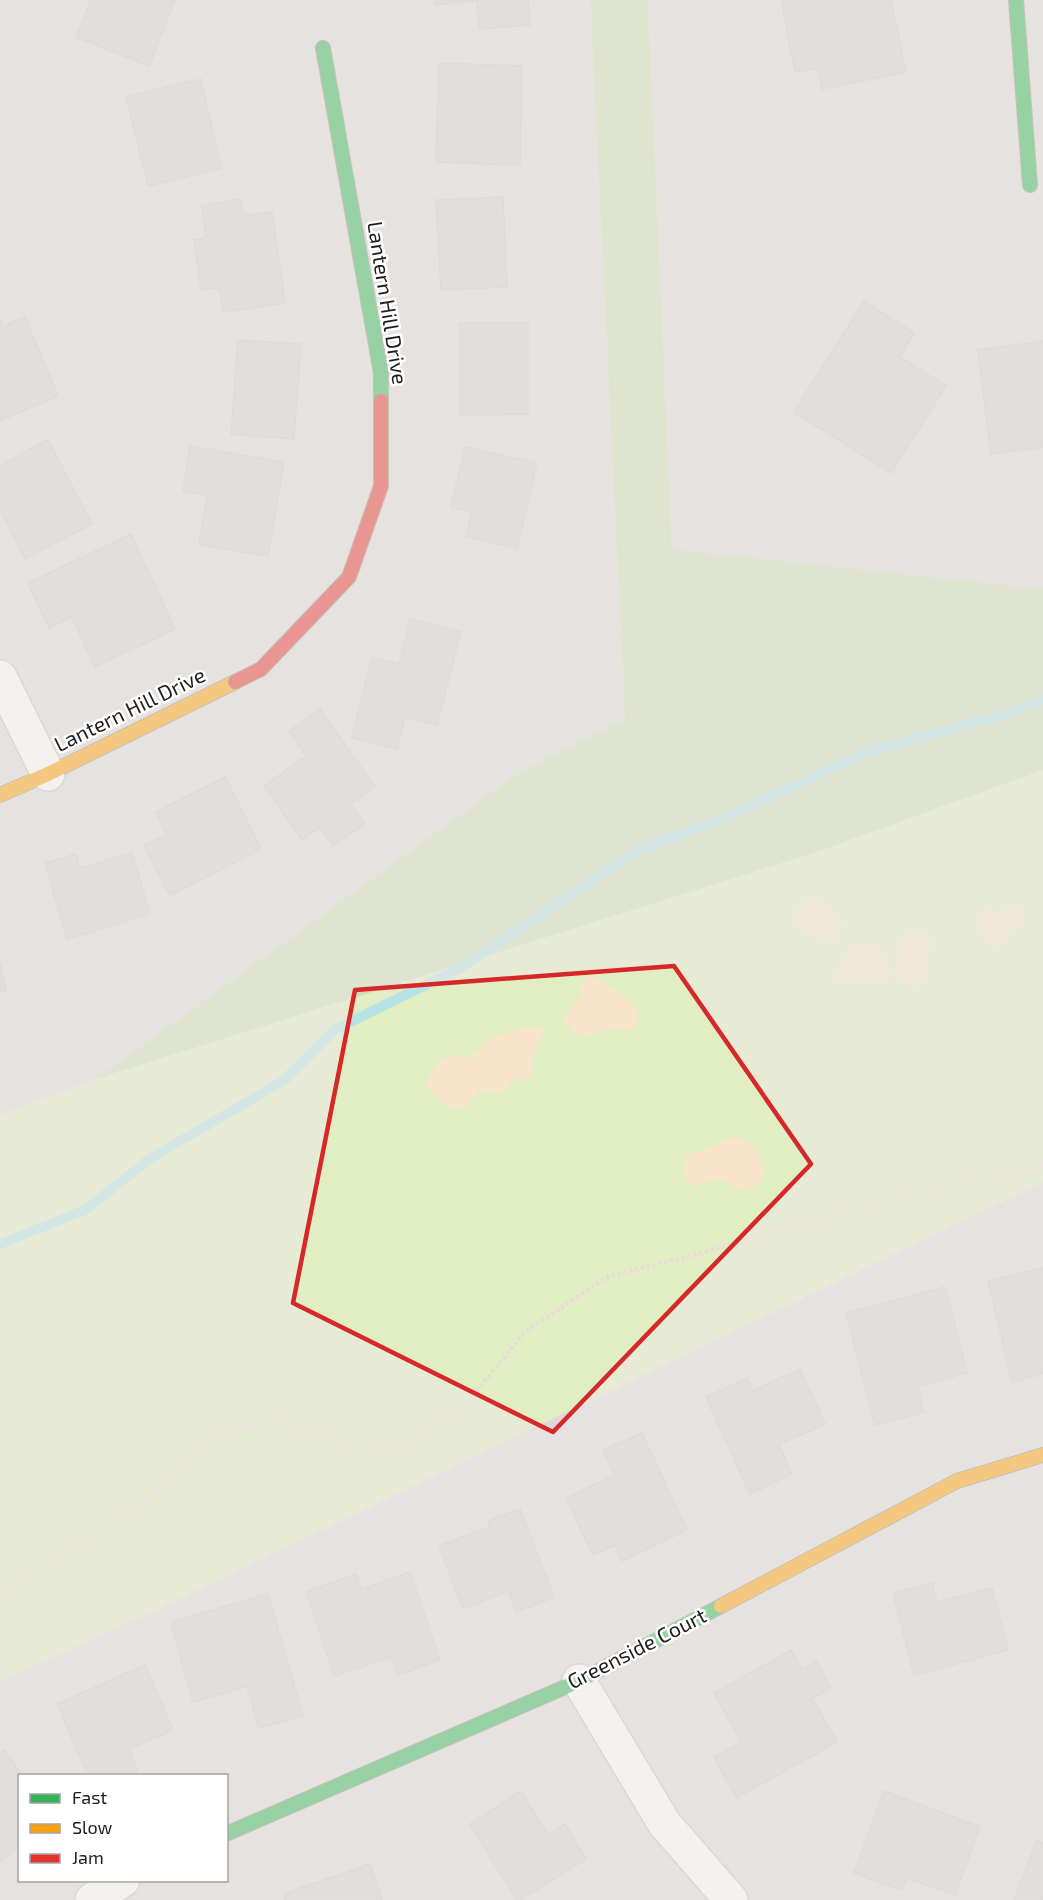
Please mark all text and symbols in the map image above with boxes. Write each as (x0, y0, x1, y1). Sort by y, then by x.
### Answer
street label: Lantern Hill Drive (363, 219, 414, 386)
street label: Lantern Hill Drive (50, 661, 209, 756)
street label: Greenside Court (563, 1602, 710, 1693)
legend (18, 1774, 228, 1882)
text: Fast (72, 1786, 107, 1808)
text: Slow (72, 1816, 113, 1838)
text: Jam (72, 1846, 104, 1868)

